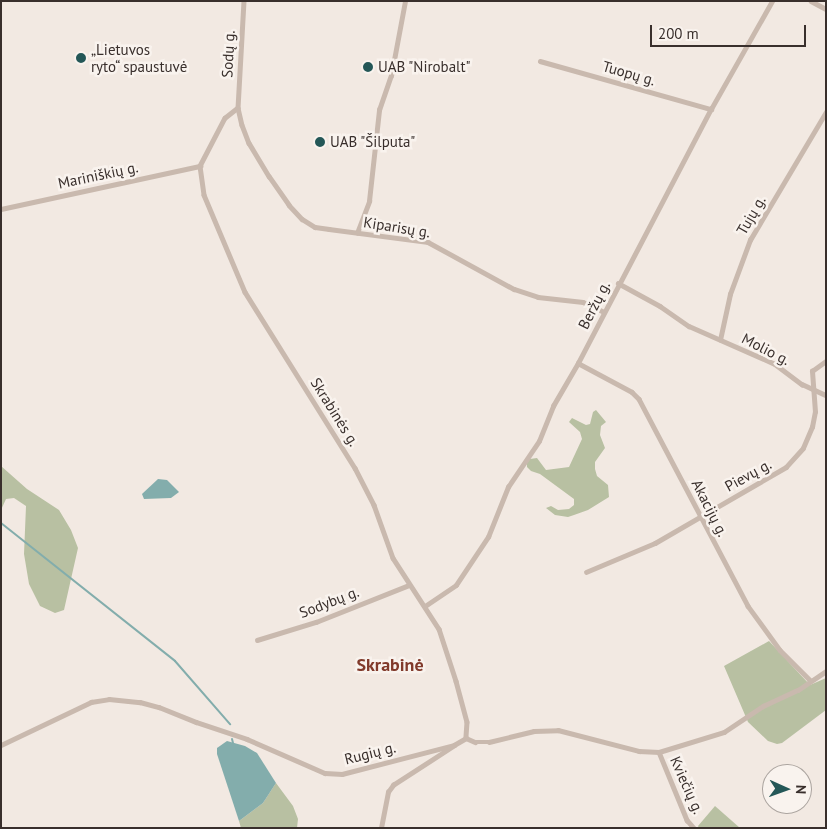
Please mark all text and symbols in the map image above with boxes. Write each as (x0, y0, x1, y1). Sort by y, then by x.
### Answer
scale bar (652, 15, 808, 47)
text: 200 m (658, 24, 699, 43)
street label: Sodų g. (218, 30, 238, 78)
place label: „Lietuvos ryto“ spaustuvė (91, 40, 188, 75)
marker: „Lietuvos ryto“ spaustuvė (75, 52, 87, 64)
street label: Tuopų g. (600, 57, 658, 89)
place label: UAB "Nirobalt" (378, 58, 472, 76)
marker: UAB "Nirobalt" (362, 61, 374, 73)
place label: UAB "Šilputa" (330, 133, 416, 151)
marker: UAB "Šilputa" (314, 136, 326, 148)
street label: Mariniškių g. (56, 158, 140, 192)
street label: Tujų g. (733, 192, 769, 238)
street label: Kiparisų g. (362, 213, 432, 241)
street label: Beržų g. (574, 278, 614, 332)
street label: Molio g. (739, 329, 793, 369)
street label: Skrabinės g. (307, 374, 363, 450)
street label: Pievų g. (722, 455, 774, 495)
street label: Akacijų g. (688, 476, 732, 540)
street label: Sodybų g. (297, 582, 361, 622)
district label: Skrabinė (356, 654, 424, 676)
street label: Rugių g. (342, 738, 398, 768)
street label: Kviečių g. (666, 753, 708, 817)
north arrow (762, 764, 812, 814)
text: N (792, 785, 810, 794)

